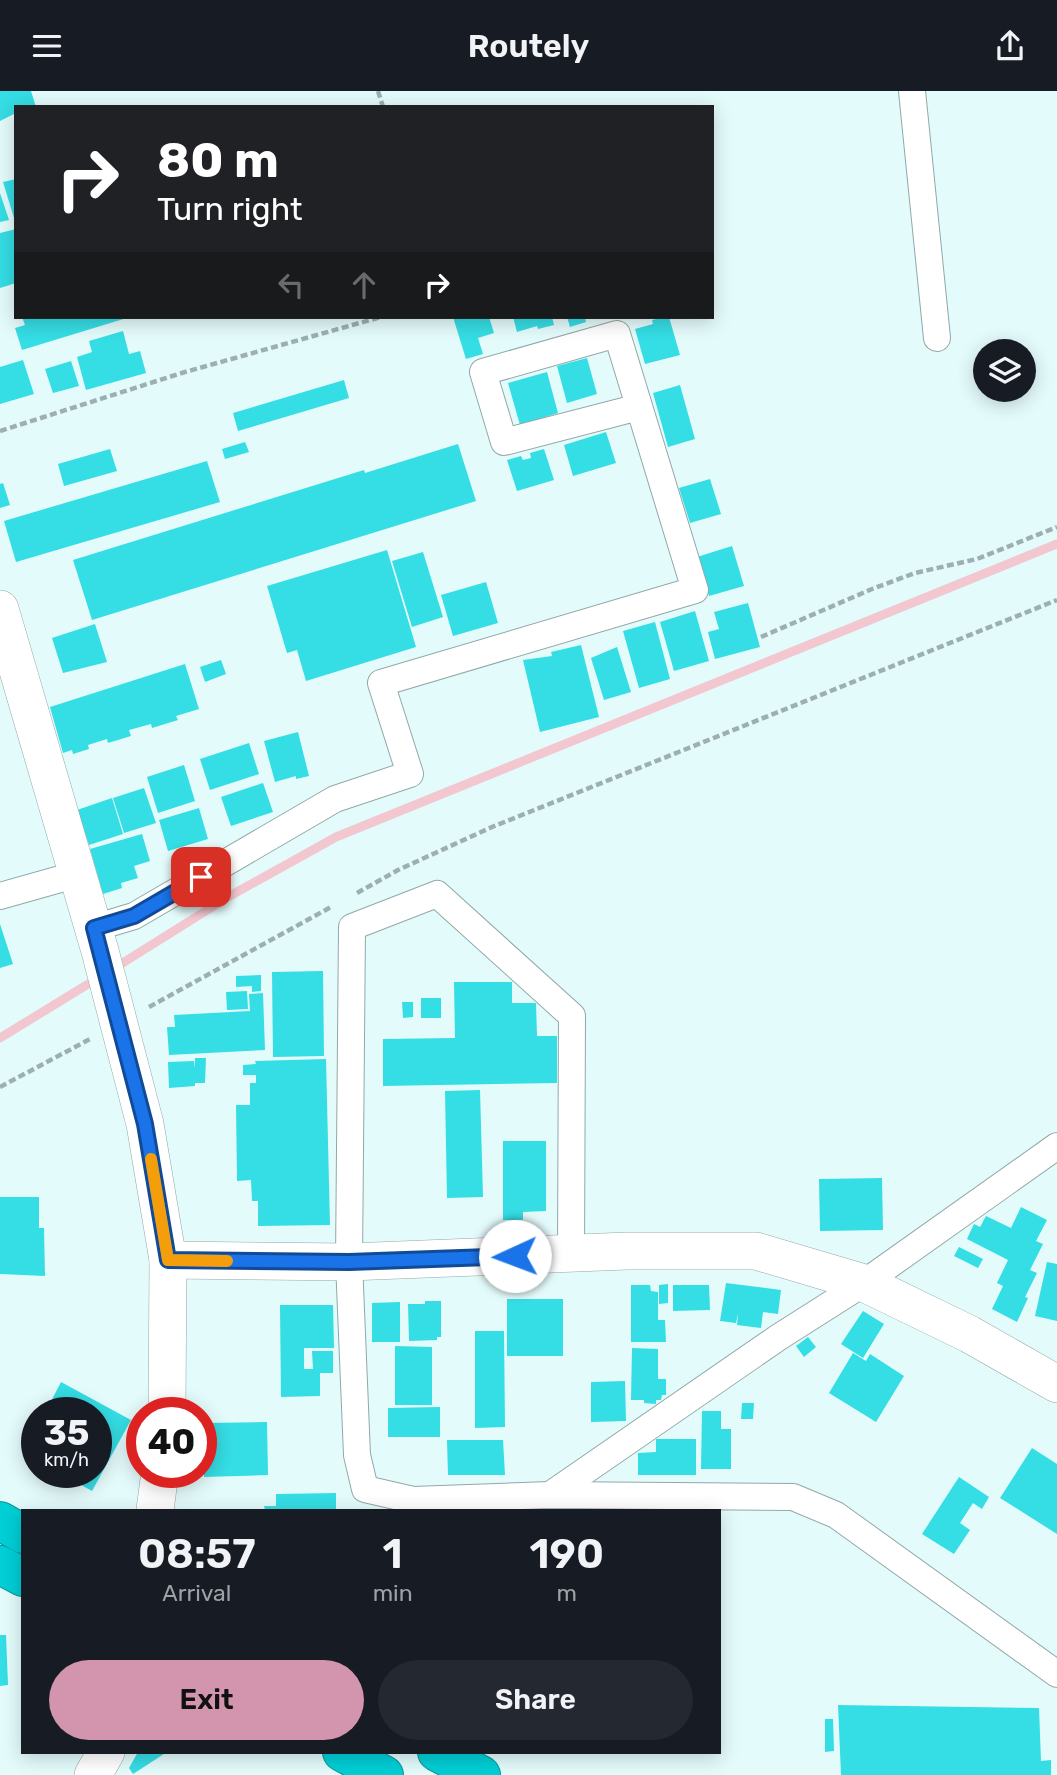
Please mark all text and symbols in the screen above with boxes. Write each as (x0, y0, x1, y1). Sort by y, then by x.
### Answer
icon: menu (28, 27, 66, 65)
text: Routely (468, 27, 589, 65)
icon: share (991, 27, 1029, 65)
text: 80 m (157, 131, 279, 189)
icon: right (42, 133, 133, 224)
text: Turn right (157, 190, 302, 228)
icon: left (272, 266, 310, 304)
icon: ahead (345, 266, 383, 304)
icon: right (418, 266, 456, 304)
map controls (973, 339, 1036, 402)
button: layers (973, 339, 1036, 402)
pin (171, 847, 231, 907)
icon: arrive (182, 858, 220, 896)
position arrow (478, 1219, 552, 1293)
speed limit sign: 40 (126, 1397, 217, 1488)
text: 35 (44, 1412, 89, 1454)
text: km/h (44, 1449, 89, 1471)
text: 08:57 (138, 1529, 256, 1579)
text: 1 (383, 1529, 403, 1579)
text: 190 (529, 1529, 604, 1579)
text: Arrival (162, 1579, 231, 1607)
text: min (373, 1579, 413, 1607)
text: m (557, 1579, 577, 1607)
button: Exit (49, 1660, 364, 1740)
button: Share (378, 1660, 693, 1740)

